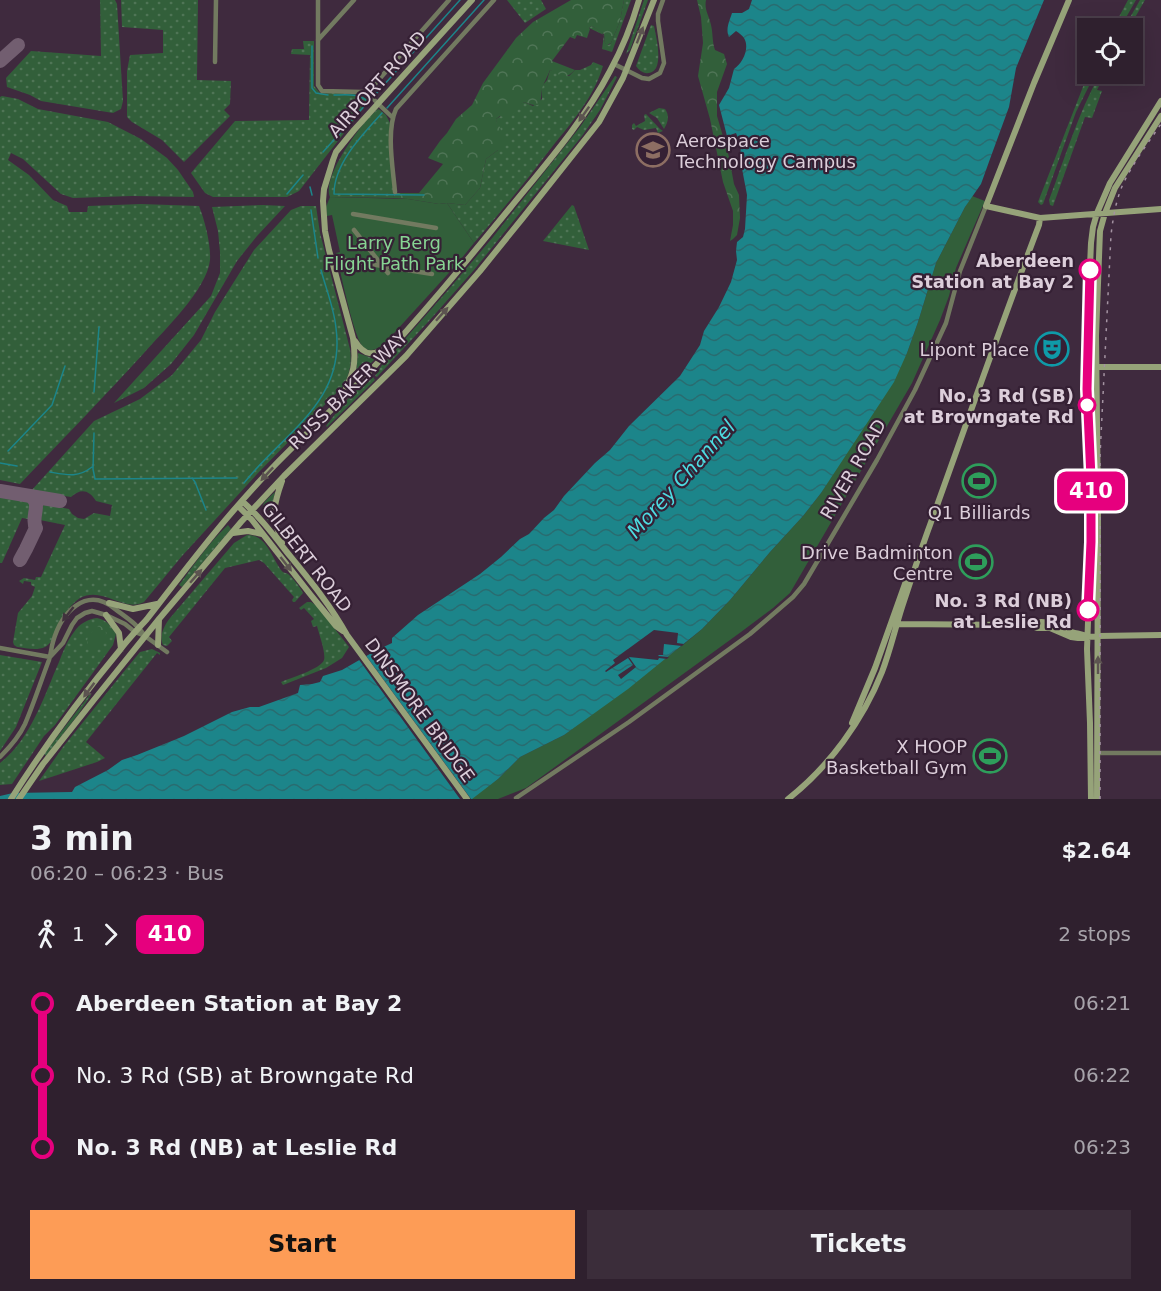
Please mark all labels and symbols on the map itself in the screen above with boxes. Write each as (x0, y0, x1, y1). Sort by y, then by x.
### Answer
one-way arrow (635, 26, 645, 44)
street label: AIRPORT ROAD (324, 27, 430, 141)
one-way arrow (579, 106, 590, 122)
place label: Aerospace Technology Campus (675, 130, 856, 172)
school or university icon: Aerospace Technology Campus (635, 132, 671, 168)
park label: Larry Berg Flight Path Park (324, 232, 465, 274)
place label: Aberdeen Station at Bay 2 (911, 250, 1074, 292)
marker: Aberdeen Station at Bay 2 (1079, 259, 1101, 281)
one-way arrow (435, 307, 448, 322)
street label: RUSS BAKER WAY (284, 326, 412, 454)
theatre icon: Lipont Place (1034, 331, 1070, 367)
place label: Lipont Place (919, 339, 1029, 360)
place label: No. 3 Rd (SB) at Browngate Rd (904, 385, 1074, 427)
marker: No. 3 Rd (SB) at Browngate Rd (1078, 396, 1096, 414)
water label: Morey Channel (622, 415, 741, 543)
street label: RIVER ROAD (816, 415, 890, 523)
sports icon: Q1 Billiards (961, 463, 997, 499)
one-way arrow (260, 466, 274, 481)
line badge: 410 (1056, 472, 1126, 510)
street label: GILBERT ROAD (258, 498, 356, 616)
place label: Q1 Billiards (928, 502, 1030, 523)
place label: Drive Badminton Centre (801, 542, 953, 584)
sports icon: Drive Badminton Centre (958, 544, 994, 580)
one-way arrow (280, 556, 293, 572)
one-way arrow (189, 569, 202, 584)
place label: No. 3 Rd (NB) at Leslie Rd (934, 590, 1072, 632)
marker: No. 3 Rd (NB) at Leslie Rd (1077, 599, 1099, 621)
one-way arrow (61, 606, 74, 622)
street label: DINSMORE BRIDGE (361, 634, 479, 786)
one-way arrow (1093, 656, 1103, 675)
one-way arrow (84, 682, 96, 697)
place label: X HOOP Basketball Gym (826, 736, 967, 778)
sports icon: X HOOP Basketball Gym (972, 738, 1008, 774)

